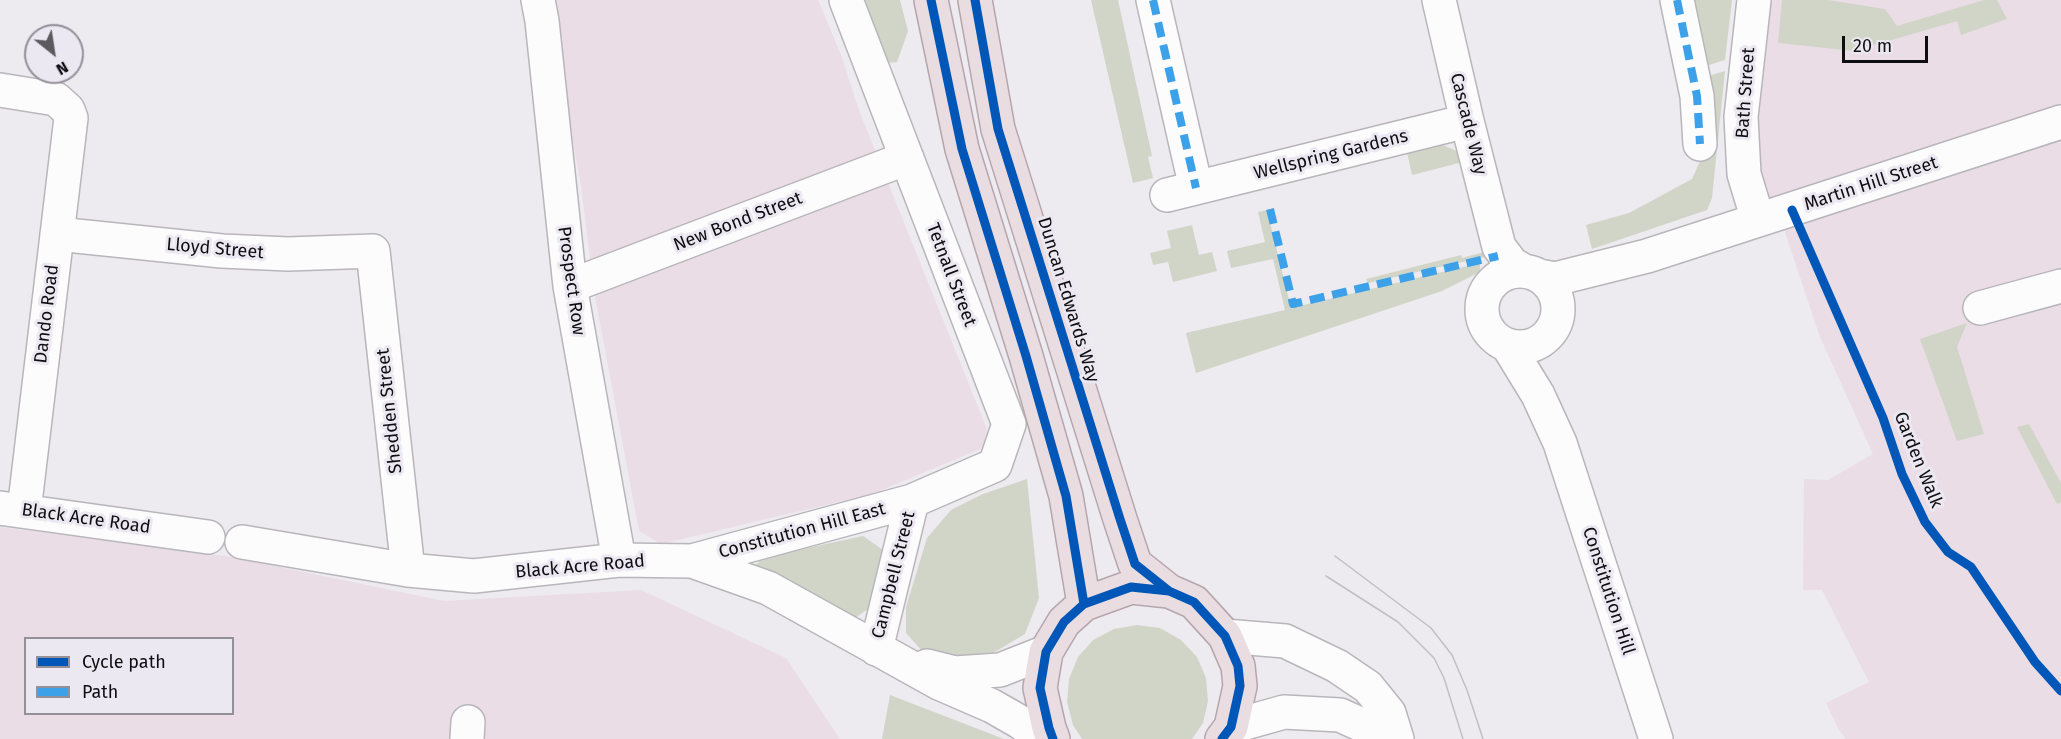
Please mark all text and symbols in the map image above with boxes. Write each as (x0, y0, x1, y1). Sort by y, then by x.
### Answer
north arrow (24, 24, 84, 84)
scale bar (1845, 24, 1930, 62)
text: 20 m (1853, 35, 1892, 57)
street label: Bath Street (1732, 47, 1760, 139)
text: N (53, 57, 72, 79)
street label: Cascade Way (1445, 71, 1491, 177)
street label: Wellspring Gardens (1252, 125, 1410, 185)
street label: Martin Hill Street (1802, 152, 1940, 216)
street label: New Bond Street (671, 188, 805, 256)
street label: Duncan Edwards Way (1033, 215, 1103, 385)
street label: Tetnall Street (921, 220, 981, 330)
street label: Prospect Row (553, 225, 589, 337)
street label: Lloyd Street (165, 234, 265, 264)
street label: Dando Road (30, 263, 64, 365)
street label: Shedden Street (373, 347, 407, 475)
street label: Garden Walk (1889, 409, 1947, 511)
street label: Constitution Hill East (716, 498, 888, 564)
street label: Black Acre Road (20, 499, 152, 539)
street label: Campbell Street (868, 509, 920, 641)
street label: Constitution Hill (1577, 524, 1639, 658)
street label: Black Acre Road (514, 551, 646, 583)
legend (24, 637, 234, 715)
text: Cycle path (82, 651, 166, 673)
text: Path (82, 681, 118, 703)

